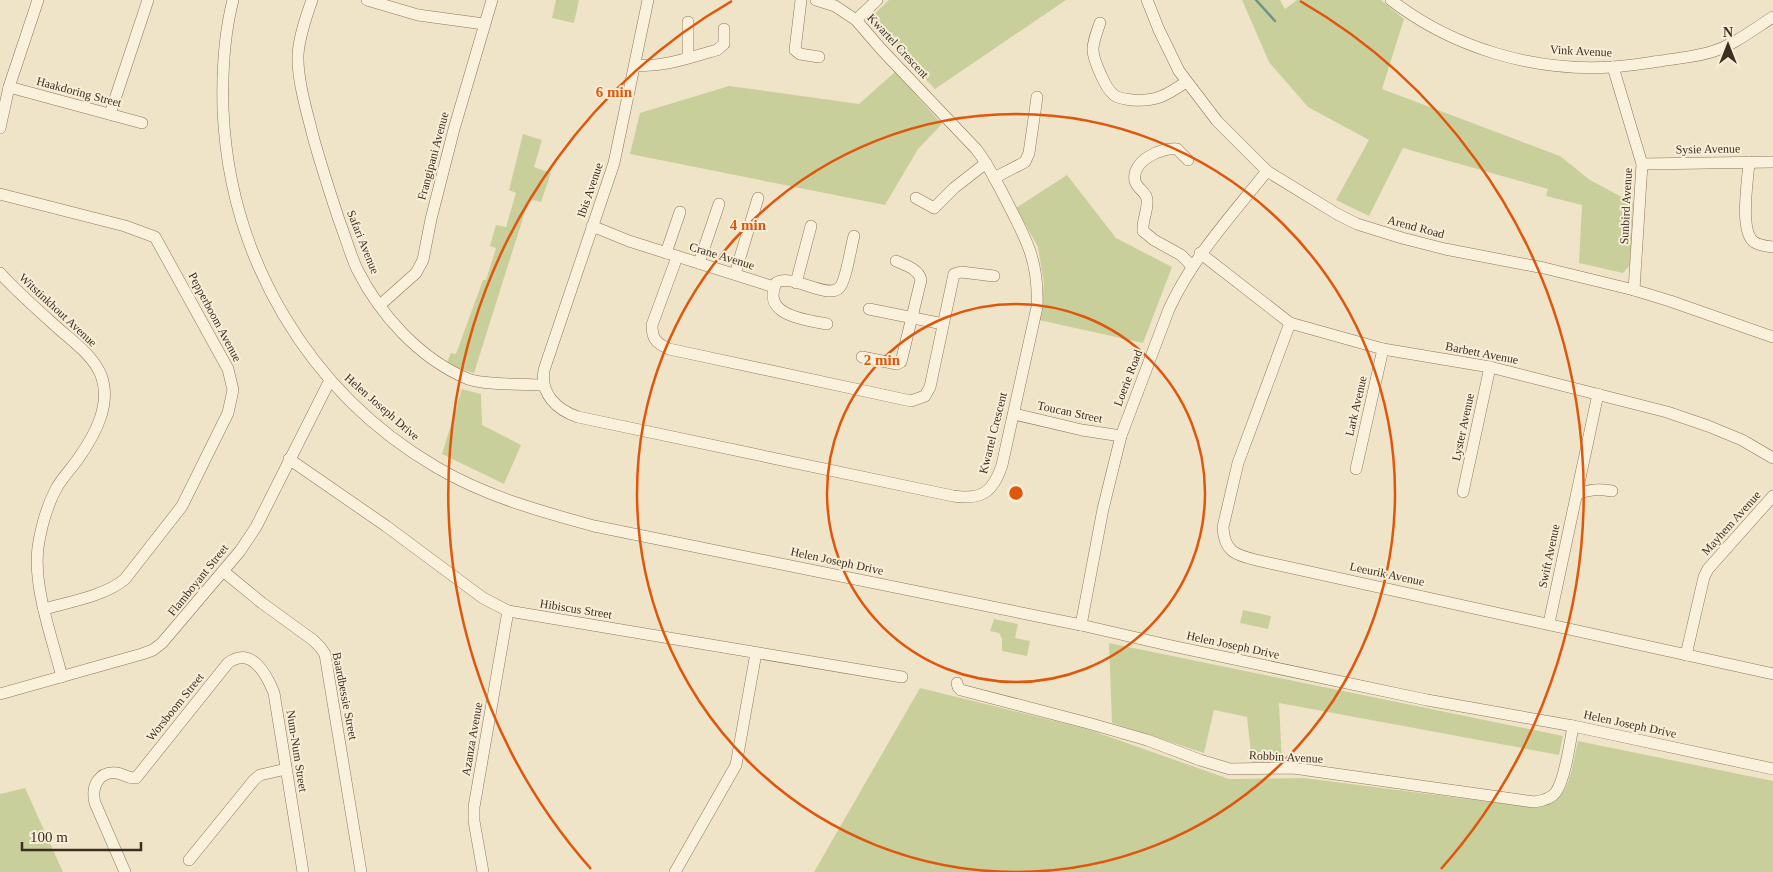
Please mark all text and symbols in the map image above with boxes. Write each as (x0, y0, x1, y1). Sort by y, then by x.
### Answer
street label: Kwartel Crescent (864, 11, 932, 82)
north arrow (1703, 20, 1753, 70)
text: N (1723, 25, 1733, 40)
street label: Vink Avenue (1550, 42, 1612, 60)
street label: Haakdoring Street (35, 74, 124, 110)
text: 6 min (596, 84, 633, 100)
street label: Frangipani Avenue (414, 110, 452, 202)
street label: Sysie Avenue (1675, 141, 1741, 157)
street label: Ibis Avenue (574, 161, 606, 219)
street label: Sunbird Avenue (1617, 167, 1635, 245)
street label: Safari Avenue (344, 208, 382, 276)
street label: Arend Road (1386, 213, 1446, 241)
text: 4 min (730, 217, 767, 233)
street label: Crane Avenue (688, 239, 756, 273)
street label: Witstinkhout Avenue (16, 270, 100, 350)
street label: Pepperboom Avenue (185, 270, 245, 364)
street label: Barbett Avenue (1444, 339, 1520, 367)
street label: Loerie Road (1111, 348, 1145, 408)
text: 2 min (864, 352, 901, 368)
street label: Helen Joseph Drive (342, 371, 422, 443)
street label: Lark Avenue (1342, 375, 1370, 437)
street label: Kwartel Crescent (976, 390, 1010, 475)
street label: Lyster Avenue (1449, 392, 1477, 462)
street label: Toucan Street (1036, 398, 1104, 426)
centre of rings (1007, 484, 1025, 502)
street label: Mayhem Avenue (1699, 488, 1763, 558)
street label: Swift Avenue (1535, 523, 1563, 589)
street label: Flamboyant Street (165, 541, 232, 619)
street label: Helen Joseph Drive (789, 544, 885, 578)
street label: Leeurik Avenue (1348, 559, 1426, 589)
street label: Hibiscus Street (539, 596, 614, 622)
street label: Helen Joseph Drive (1185, 628, 1281, 662)
street label: Baardbessie Street (330, 651, 360, 742)
street label: Worsboom Street (143, 670, 207, 744)
street label: Azanza Avenue (459, 701, 485, 777)
street label: Helen Joseph Drive (1582, 707, 1678, 741)
street label: Num-Num Street (284, 709, 311, 794)
street label: Robbin Avenue (1249, 748, 1323, 766)
scale bar (22, 820, 141, 852)
text: 100 m (30, 829, 68, 845)

